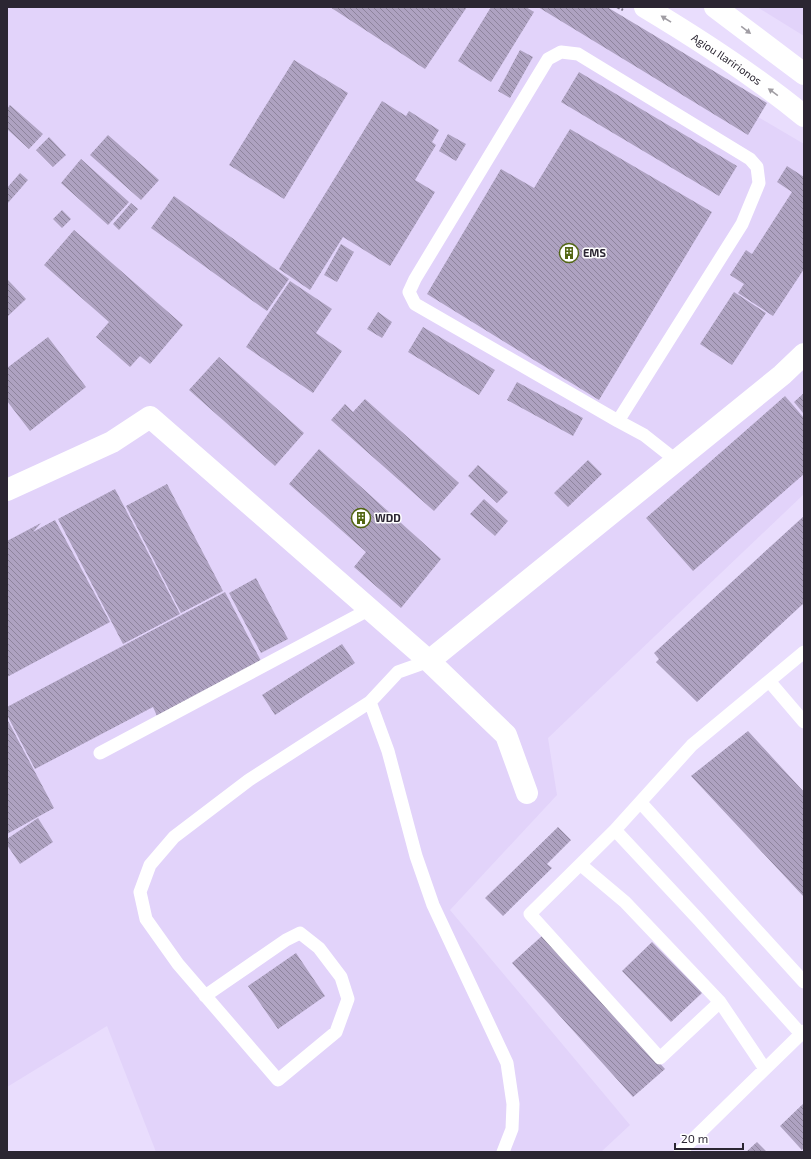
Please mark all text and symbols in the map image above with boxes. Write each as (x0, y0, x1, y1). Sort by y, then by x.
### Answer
one-way arrow (660, 16, 671, 23)
one-way arrow (741, 26, 751, 34)
street label: Agiou Ilaririonos (690, 31, 765, 87)
one-way arrow (768, 88, 779, 96)
building icon: EMS (558, 242, 580, 264)
place label: EMS (583, 246, 606, 259)
building icon: WDD (350, 507, 372, 529)
place label: WDD (375, 511, 401, 524)
scale bar (675, 1125, 743, 1151)
text: 20 m (681, 1131, 708, 1145)

